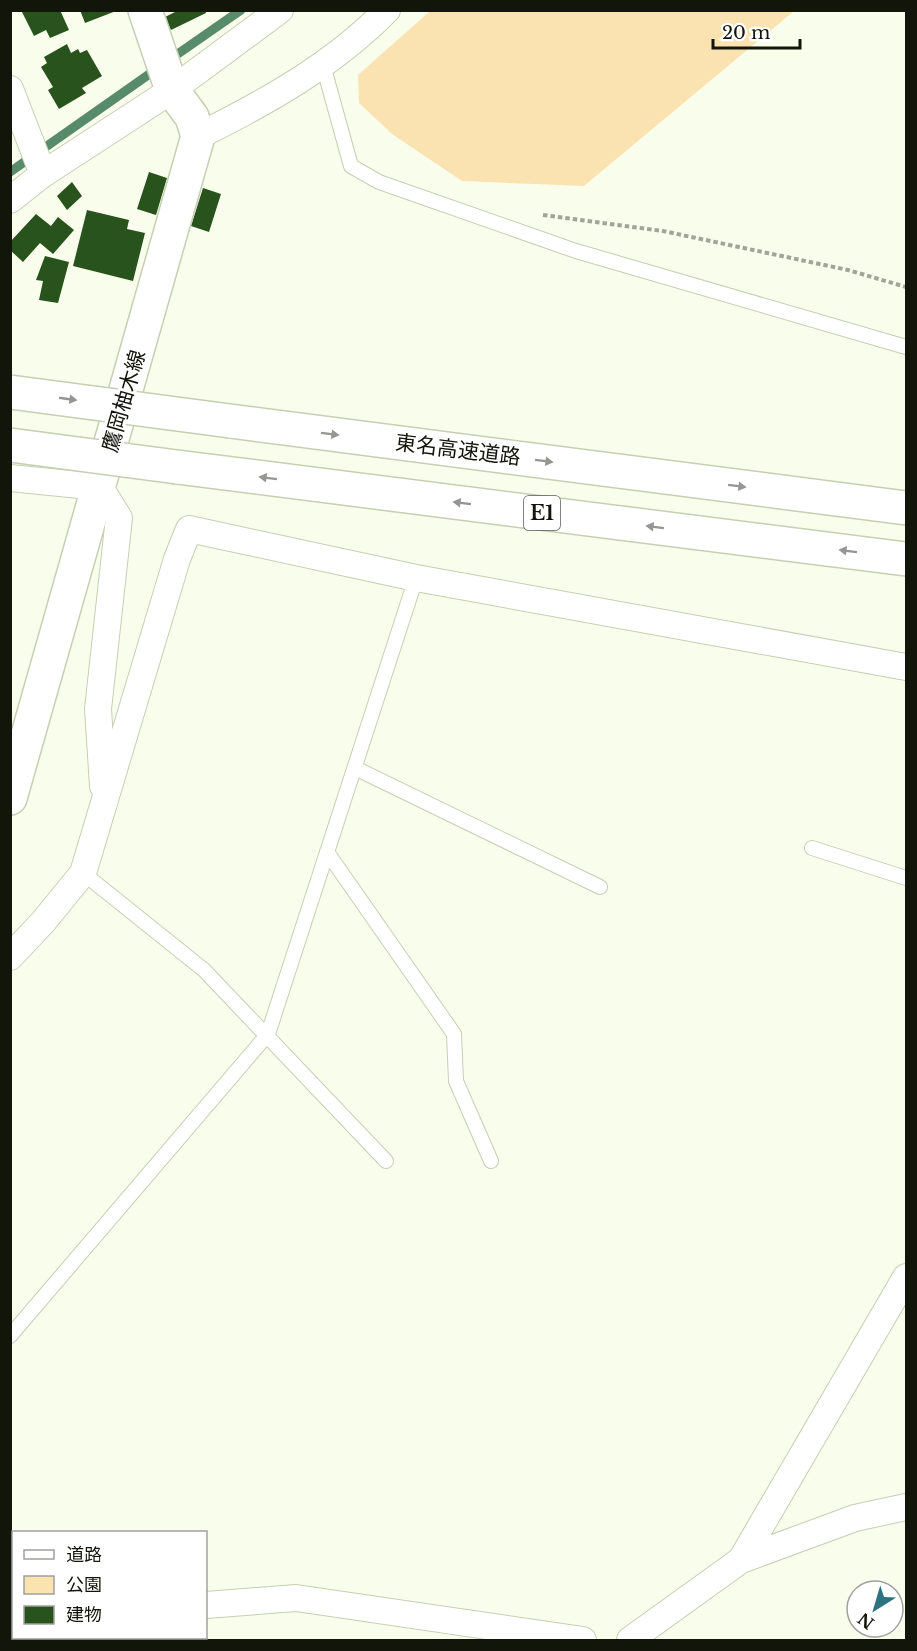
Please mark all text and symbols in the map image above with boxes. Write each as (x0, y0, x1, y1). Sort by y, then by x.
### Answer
scale bar (713, 12, 800, 50)
text: 20 m (722, 22, 770, 44)
street label: 鷹岡柚木線 (97, 347, 151, 455)
one-way arrow (59, 395, 78, 404)
one-way arrow (320, 429, 339, 438)
street label: 東名高速道路 (394, 429, 522, 471)
one-way arrow (535, 457, 554, 466)
one-way arrow (258, 474, 277, 483)
one-way arrow (728, 482, 747, 491)
road number: E1 (524, 496, 560, 530)
one-way arrow (452, 498, 471, 507)
one-way arrow (645, 522, 664, 532)
one-way arrow (839, 547, 858, 556)
legend (12, 1531, 207, 1639)
text: 道路 (66, 1544, 102, 1566)
text: 公園 (66, 1574, 102, 1596)
north arrow (845, 1579, 905, 1639)
text: 建物 (66, 1604, 102, 1626)
text: N (854, 1608, 878, 1633)

